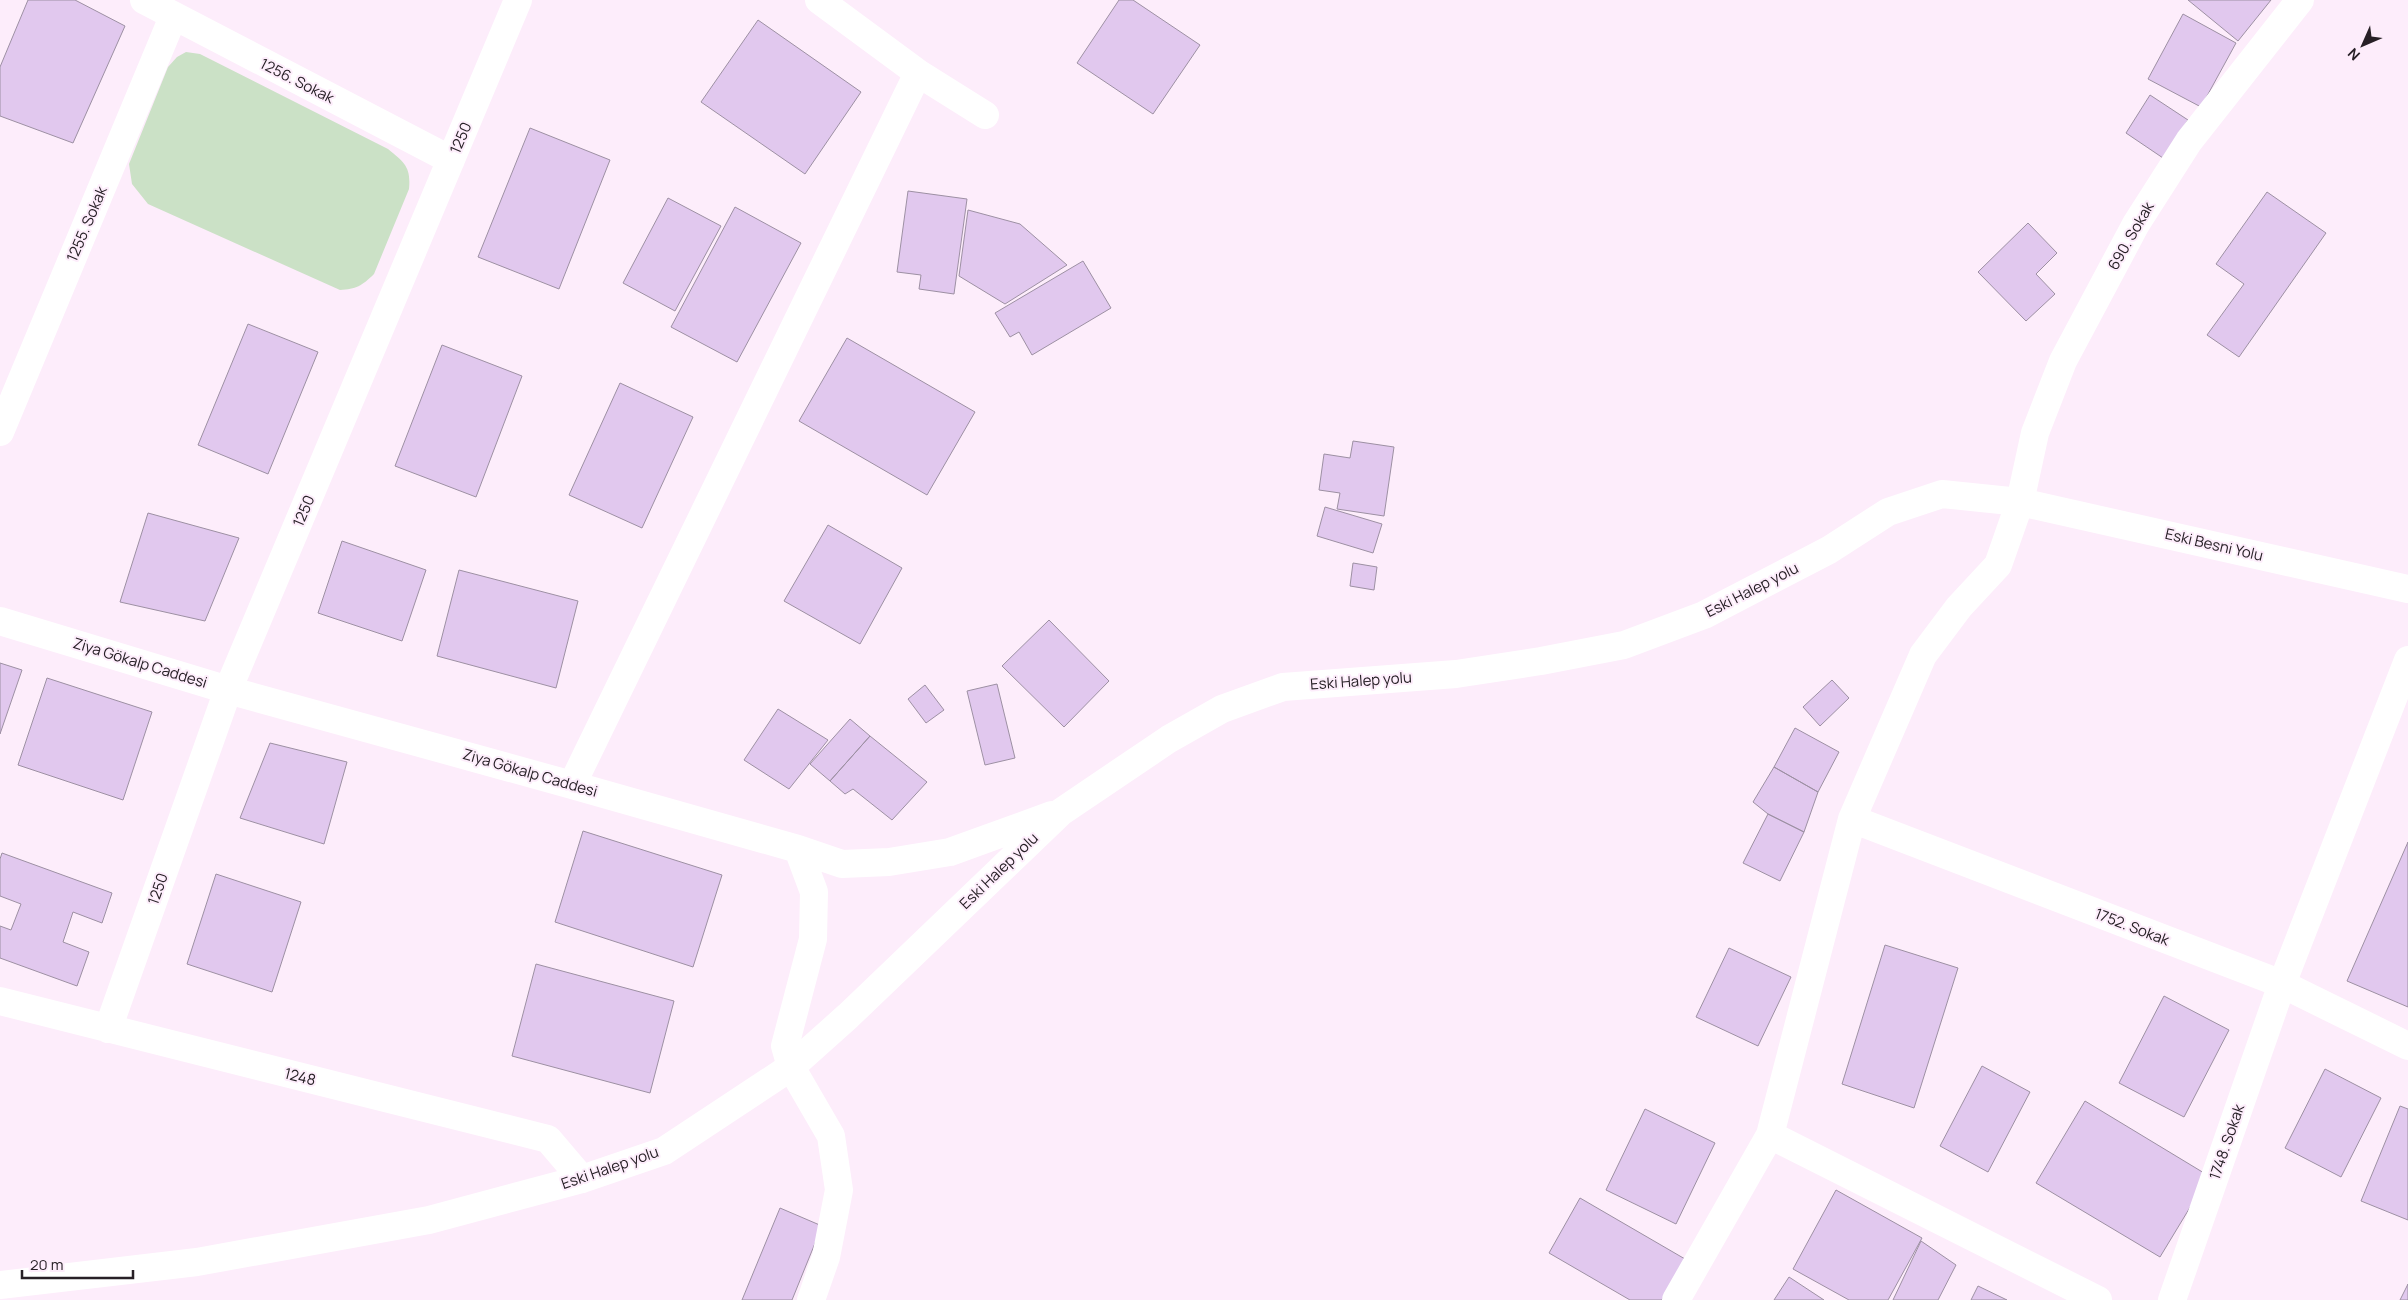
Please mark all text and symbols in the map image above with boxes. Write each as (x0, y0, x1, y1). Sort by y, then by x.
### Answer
north arrow (2338, 20, 2388, 70)
text: N (2343, 44, 2364, 65)
street label: 1256. Sokak (257, 53, 338, 108)
street label: 1250 (445, 119, 476, 157)
street label: 1255. Sokak (61, 182, 112, 265)
street label: 690. Sokak (2103, 197, 2159, 274)
street label: 1250 (288, 492, 319, 530)
street label: Eski Besni Yolu (2163, 523, 2265, 566)
street label: Eski Halep yolu (1702, 557, 1802, 622)
street label: Ziya Gökalp Caddesi (70, 632, 210, 693)
street label: Eski Halep yolu (1309, 666, 1412, 695)
street label: Ziya Gökalp Caddesi (460, 743, 600, 802)
street label: Eski Halep yolu (955, 828, 1043, 914)
street label: 1250 (142, 870, 173, 907)
street label: 1752. Sokak (2092, 903, 2173, 951)
street label: 1248 (282, 1062, 318, 1091)
street label: 1748. Sokak (2204, 1101, 2249, 1182)
street label: Eski Halep yolu (558, 1141, 661, 1194)
scale bar (22, 1248, 134, 1280)
text: 20 m (30, 1254, 63, 1275)

